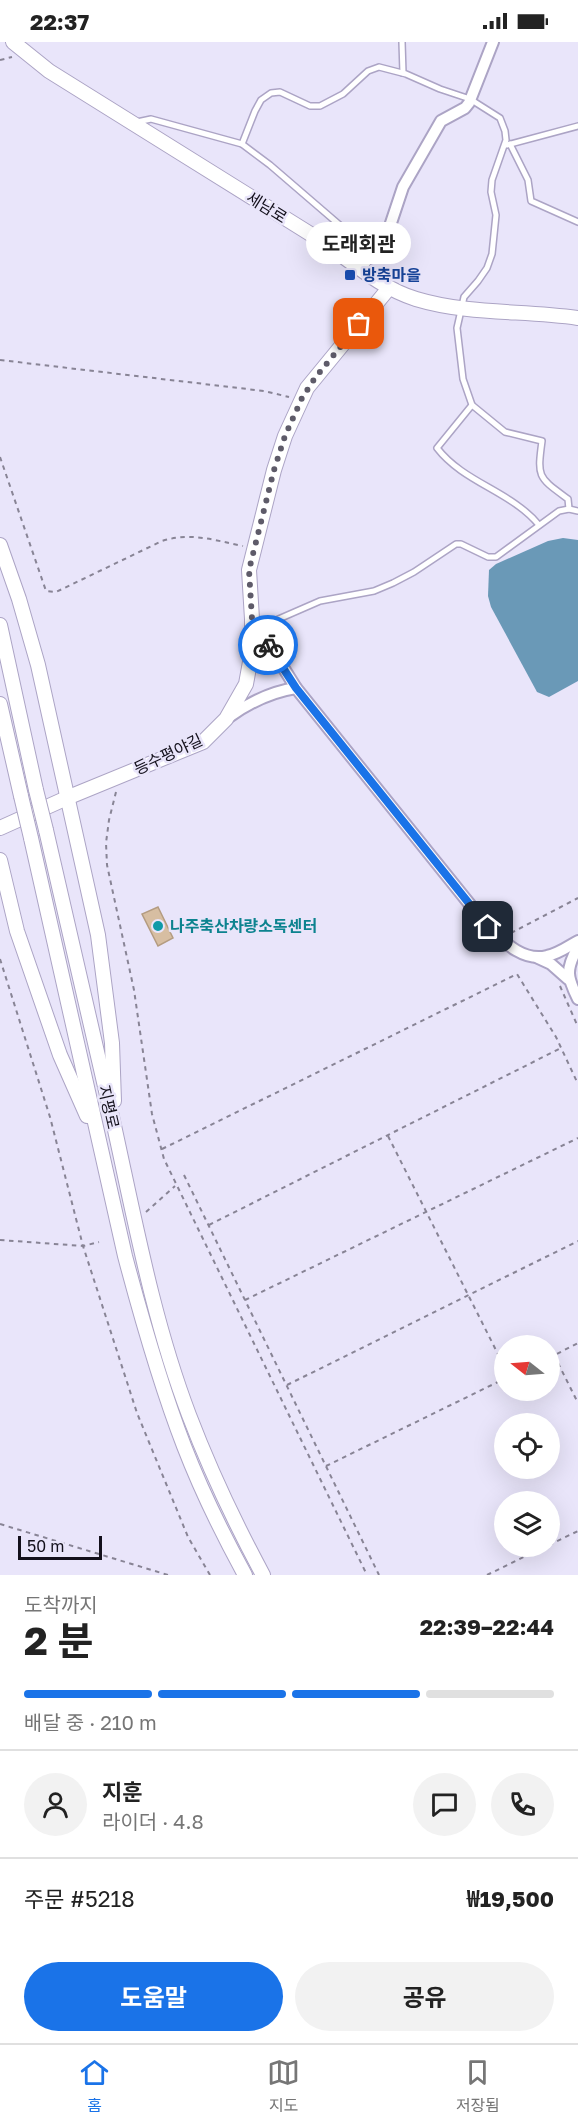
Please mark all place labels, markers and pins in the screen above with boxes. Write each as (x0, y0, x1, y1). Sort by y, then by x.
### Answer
callout: 도래회관 (306, 222, 412, 264)
place label: 방축마을 (362, 265, 421, 285)
marker: 방축마을 (343, 268, 357, 282)
pin (333, 298, 384, 349)
pin (462, 901, 513, 952)
place label: 나주축산차량소독센터 (170, 916, 317, 936)
marker: 나주축산차량소독센터 (151, 919, 165, 933)

